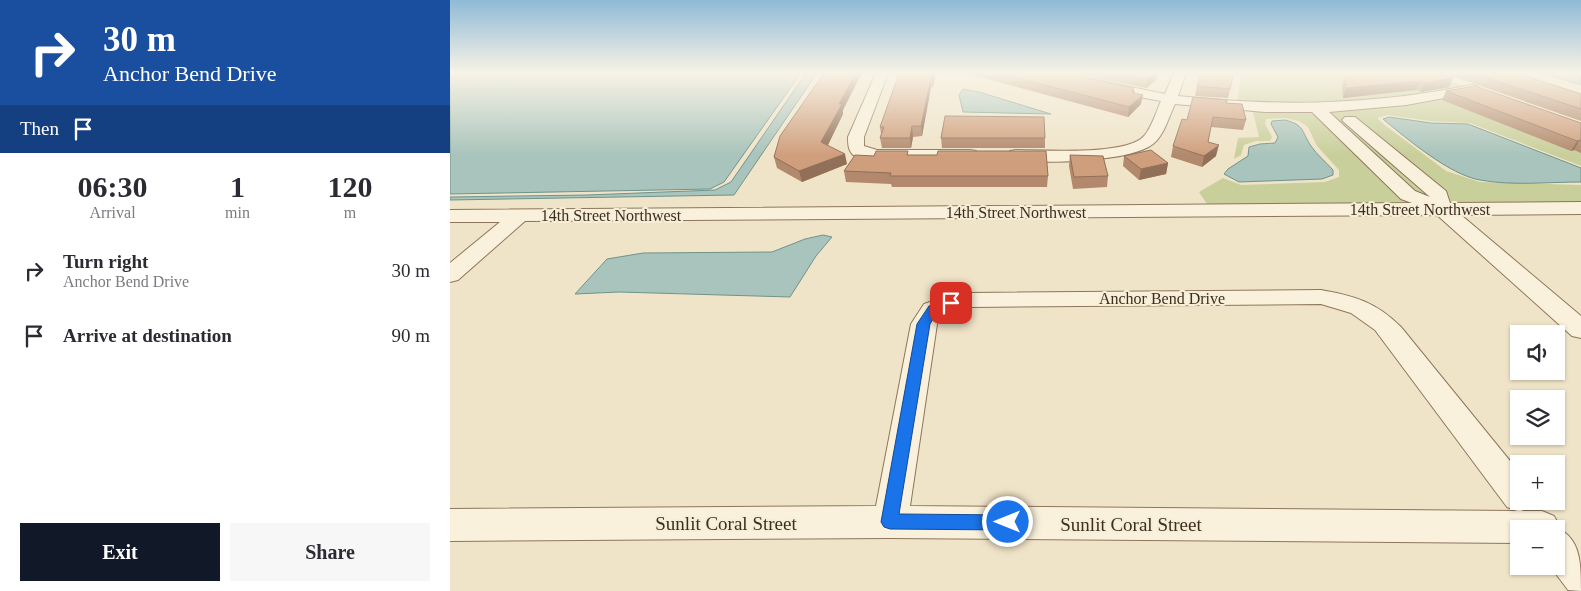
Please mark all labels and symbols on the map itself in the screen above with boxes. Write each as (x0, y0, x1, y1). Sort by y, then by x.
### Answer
street label: 14th Street Northwest (1350, 201, 1491, 218)
street label: 14th Street Northwest (946, 204, 1087, 221)
street label: 14th Street Northwest (541, 207, 682, 224)
pin (930, 282, 972, 324)
street label: Anchor Bend Drive (1099, 290, 1225, 307)
position arrow (981, 495, 1033, 547)
street label: Sunlit Coral Street (655, 513, 797, 534)
street label: Sunlit Coral Street (1060, 514, 1202, 535)

